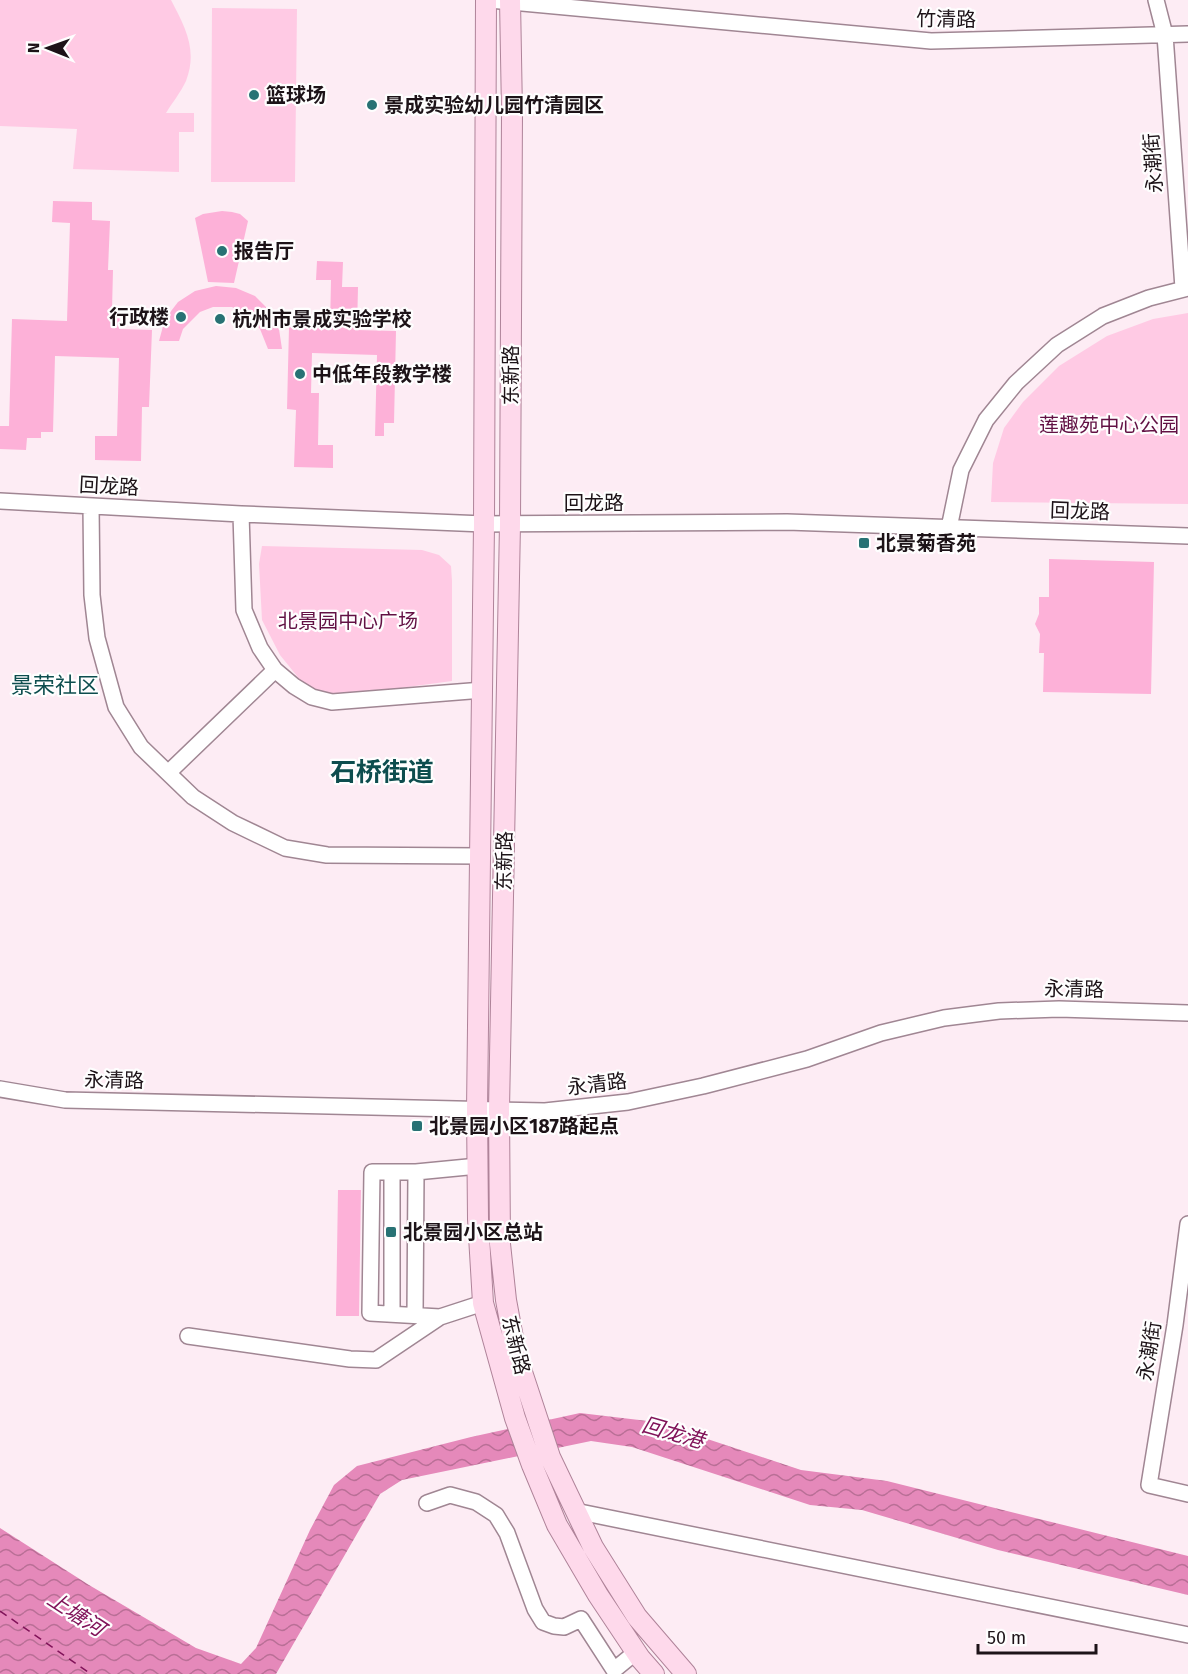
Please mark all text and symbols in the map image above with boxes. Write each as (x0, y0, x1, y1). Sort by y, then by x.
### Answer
street label: 竹清路 (916, 6, 976, 32)
north arrow (18, 18, 78, 78)
text: N (24, 42, 43, 53)
place label: 篮球场 (266, 83, 326, 107)
marker: 篮球场 (247, 88, 261, 102)
place label: 景成实验幼儿园竹清园区 (384, 93, 604, 117)
marker: 景成实验幼儿园竹清园区 (365, 98, 379, 112)
street label: 永潮街 (1139, 132, 1167, 194)
place label: 报告厅 (234, 239, 294, 263)
marker: 报告厅 (215, 244, 229, 258)
place label: 行政楼 (109, 305, 169, 329)
place label: 杭州市景成实验学校 (232, 307, 412, 331)
marker: 行政楼 (174, 310, 188, 324)
marker: 杭州市景成实验学校 (213, 312, 227, 326)
street label: 东新路 (499, 345, 523, 405)
place label: 中低年段教学楼 (312, 362, 452, 386)
marker: 中低年段教学楼 (293, 367, 307, 381)
park label: 莲趣苑中心公园 (1039, 413, 1179, 437)
street label: 回龙路 (78, 472, 140, 500)
street label: 回龙路 (564, 491, 624, 515)
street label: 回龙路 (1050, 498, 1110, 524)
place label: 北景菊香苑 (876, 531, 976, 555)
marker: 北景菊香苑 (857, 536, 871, 550)
park label: 北景园中心广场 (278, 609, 418, 633)
district label: 景荣社区 (11, 672, 99, 699)
district label: 石桥街道 (330, 757, 434, 788)
street label: 东新路 (491, 831, 517, 891)
street label: 永清路 (1044, 976, 1104, 1002)
street label: 永清路 (84, 1067, 144, 1093)
street label: 永清路 (566, 1068, 628, 1100)
place label: 北景园小区187路起点 (429, 1114, 619, 1138)
marker: 北景园小区187路起点 (410, 1119, 424, 1133)
place label: 北景园小区总站 (403, 1220, 543, 1244)
marker: 北景园小区总站 (384, 1225, 398, 1239)
street label: 东新路 (497, 1313, 535, 1377)
street label: 永潮街 (1132, 1319, 1166, 1383)
water label: 回龙港 (639, 1412, 710, 1455)
water label: 上塘河 (43, 1586, 113, 1644)
scale bar (978, 1617, 1096, 1655)
text: 50 m (987, 1627, 1026, 1649)

